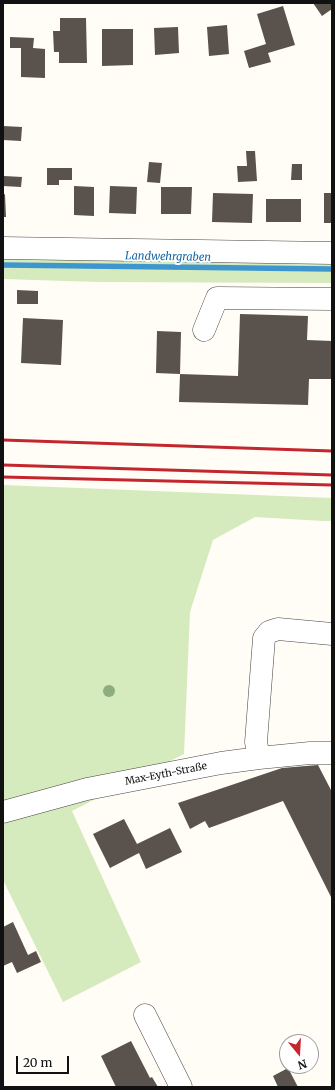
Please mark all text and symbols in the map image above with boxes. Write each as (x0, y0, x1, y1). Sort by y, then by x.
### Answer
water label: Landwehrgraben (125, 250, 211, 264)
street label: Max-Eyth-Straße (124, 760, 208, 788)
north arrow (279, 1034, 319, 1074)
scale bar (18, 1048, 71, 1074)
text: 20 m (23, 1055, 52, 1070)
text: N (296, 1056, 309, 1072)

